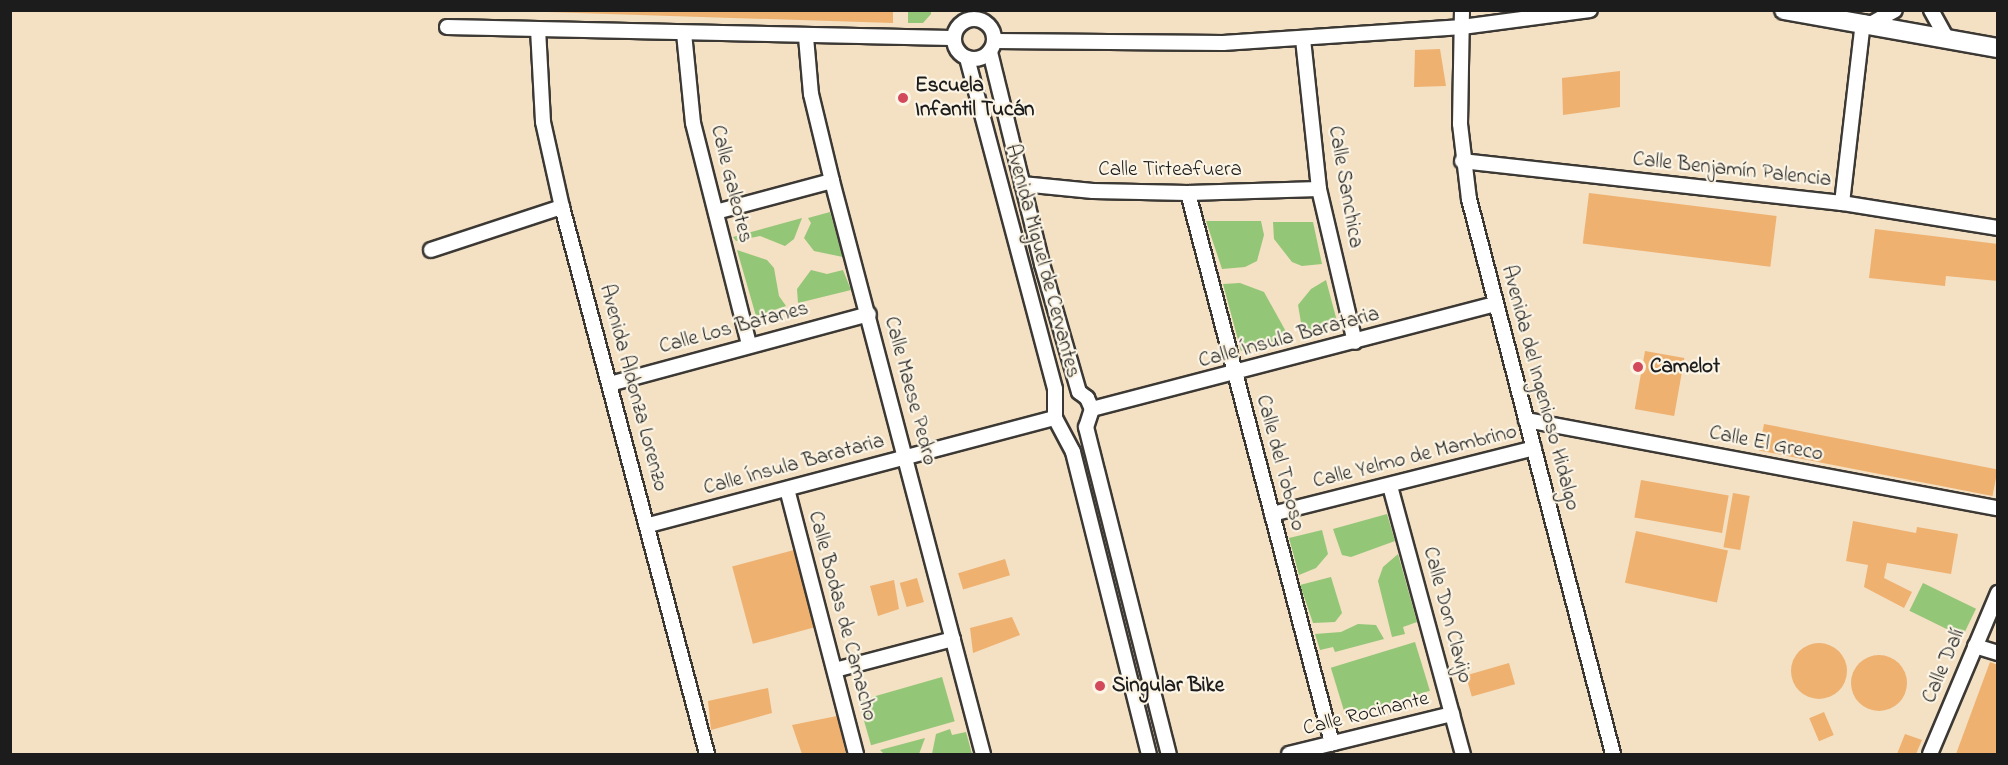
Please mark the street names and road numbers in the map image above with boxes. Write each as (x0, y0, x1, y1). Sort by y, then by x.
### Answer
street label: Calle Galeotes (704, 123, 758, 245)
street label: Calle Sanchica (1322, 124, 1368, 250)
street label: Avenida Miguel de Cervantes (999, 142, 1085, 380)
street label: Calle Benjamín Palencia (1631, 147, 1833, 193)
street label: Calle Tirteafuera (1098, 157, 1242, 183)
street label: Avenida del Ingenioso Hidalgo (1495, 263, 1585, 513)
street label: Avenida Aldonza Lorenzo (593, 282, 673, 494)
street label: Calle Los Batanes (657, 296, 811, 360)
street label: Calle Ínsula Barataria (1196, 302, 1382, 374)
street label: Calle Maese Pedro (878, 314, 942, 468)
street label: Calle del Toboso (1250, 392, 1310, 534)
street label: Calle Yelmo de Mambrino (1310, 419, 1520, 495)
street label: Calle El Greco (1707, 421, 1825, 467)
street label: Calle Ínsula Barataria (701, 429, 887, 501)
street label: Calle Bodas de Camacho (802, 508, 882, 724)
street label: Calle Don Clavijo (1417, 544, 1477, 686)
street label: Calle Dalí (1917, 625, 1971, 707)
street label: Calle Rocinante (1300, 686, 1432, 742)

